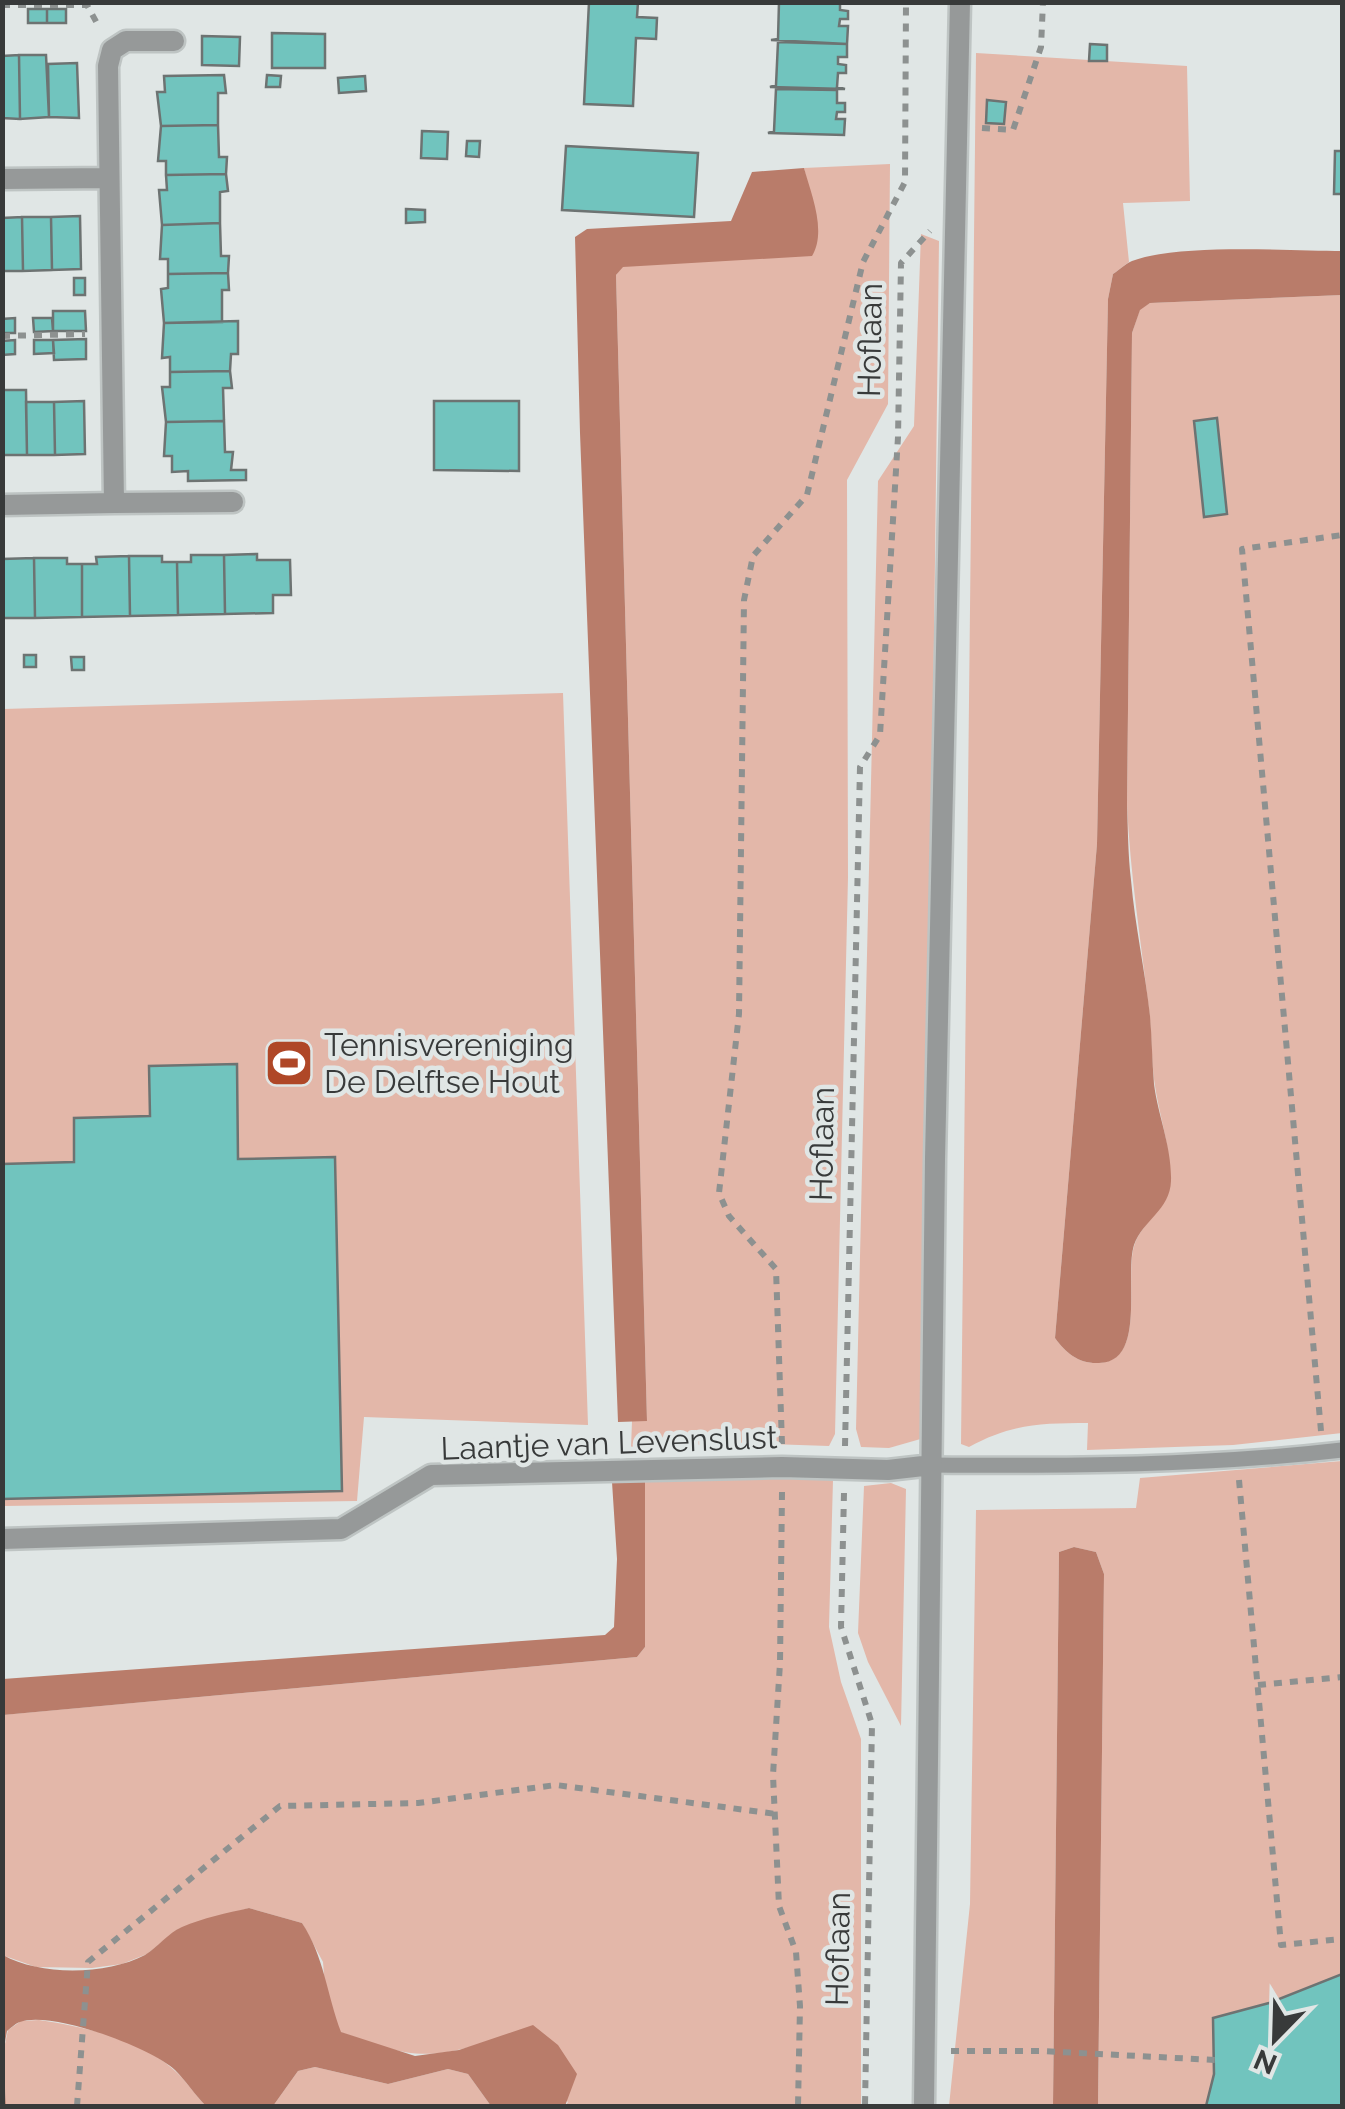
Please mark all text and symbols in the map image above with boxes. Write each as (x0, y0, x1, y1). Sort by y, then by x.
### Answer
street label: Hoflaan (850, 283, 889, 397)
place label: Tennisvereniging De Delftse Hout (324, 1026, 574, 1100)
sports icon: Tennisvereniging De Delftse Hout (263, 1037, 315, 1089)
street label: Hoflaan (802, 1087, 841, 1201)
street label: Laantje van Levenslust (440, 1418, 778, 1467)
street label: Hoflaan (818, 1892, 857, 2006)
north arrow (1225, 1989, 1325, 2089)
text: N (1249, 2042, 1282, 2081)

